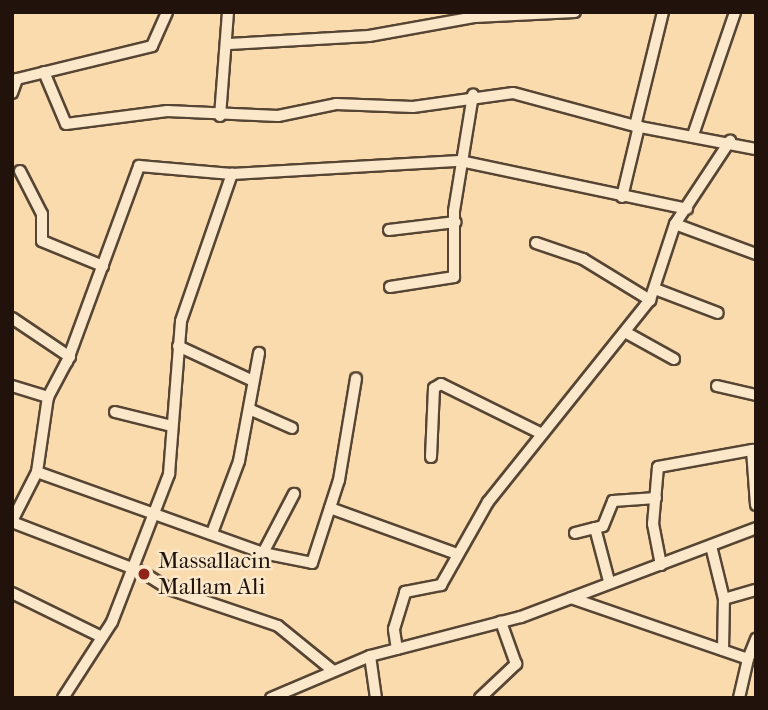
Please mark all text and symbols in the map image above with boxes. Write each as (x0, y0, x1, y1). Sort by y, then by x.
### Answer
place label: Massallacin Mallam Ali (158, 547, 271, 601)
marker: Massallacin Mallam Ali (136, 566, 152, 582)

